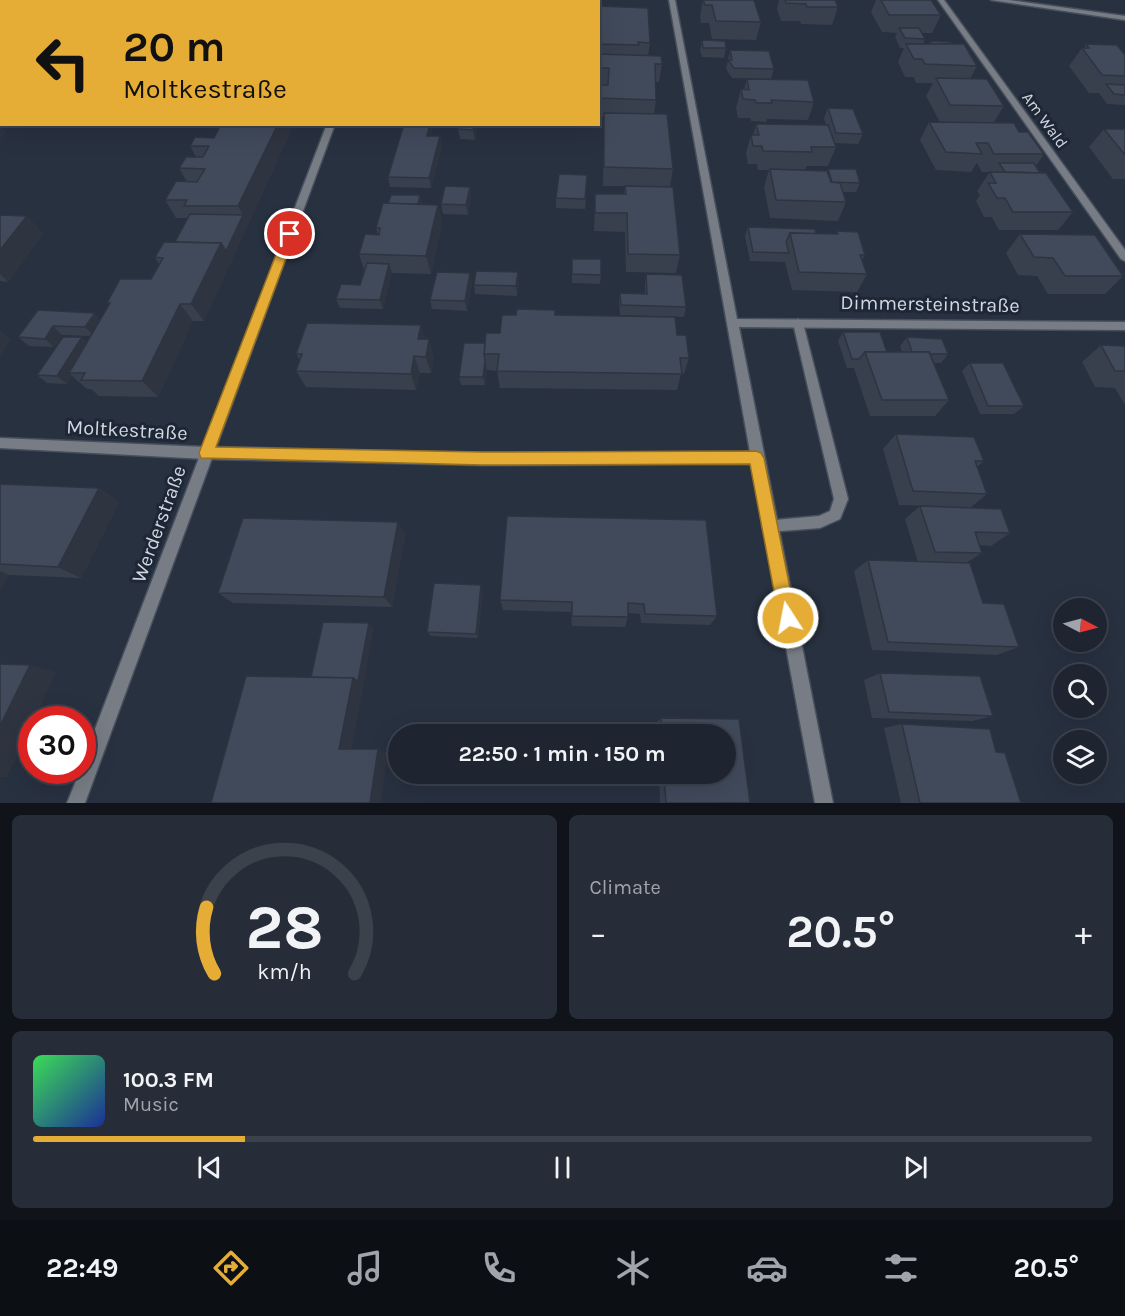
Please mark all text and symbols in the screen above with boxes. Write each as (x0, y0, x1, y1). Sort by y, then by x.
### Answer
text: 20 m (123, 22, 225, 72)
icon: left (24, 24, 102, 102)
text: Moltkestraße (123, 73, 287, 105)
street label: Am Wald (1018, 88, 1072, 152)
pin (264, 208, 315, 259)
icon: arrive (273, 217, 306, 250)
street label: Dimmersteinstraße (840, 291, 1020, 317)
street label: Moltkestraße (66, 415, 188, 445)
street label: Werderstraße (127, 462, 191, 586)
position arrow (756, 586, 820, 650)
north arrow (1053, 598, 1107, 652)
map controls (1053, 598, 1107, 784)
button: search (1053, 664, 1107, 718)
speed limit sign: 30 (18, 706, 96, 784)
button: layers (1053, 730, 1107, 784)
text: 22:50 · 1 min · 150 m (458, 741, 666, 767)
text: Climate (590, 876, 661, 899)
text: 28 (245, 891, 323, 964)
text: 20.5° (786, 906, 895, 958)
text: − (590, 914, 607, 952)
text: + (1075, 914, 1092, 952)
text: km/h (257, 959, 311, 984)
text: 100.3 FM (123, 1067, 214, 1093)
text: Music (123, 1093, 179, 1116)
icon: previous (193, 1151, 226, 1184)
icon: pause (546, 1151, 579, 1184)
icon: next (899, 1151, 932, 1184)
icon: directions (210, 1247, 252, 1289)
icon: music (344, 1247, 386, 1289)
icon: phone (478, 1247, 520, 1289)
icon: climate (612, 1247, 654, 1289)
icon: car (746, 1247, 788, 1289)
icon: filters (880, 1247, 922, 1289)
text: 22:49 (46, 1252, 118, 1284)
text: 20.5° (1014, 1252, 1079, 1284)

